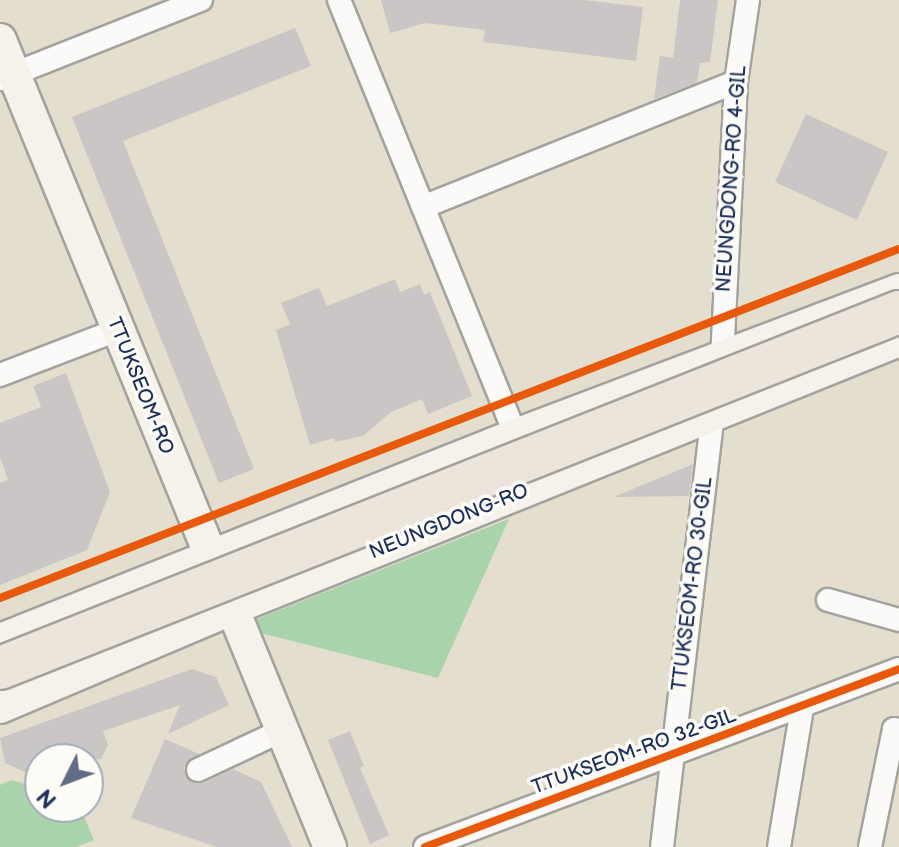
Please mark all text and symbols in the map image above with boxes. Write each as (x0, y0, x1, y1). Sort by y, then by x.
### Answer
street label: NEUNGDONG-RO 4-GIL (712, 65, 752, 293)
street label: TTUKSEOM-RO (102, 314, 178, 458)
street label: TTUKSEOM-RO 30-GIL (668, 476, 718, 692)
street label: NEUNGDONG-RO (366, 479, 532, 565)
street label: TTUKSEOM-RO 32-GIL (529, 704, 739, 800)
north arrow (24, 743, 104, 823)
text: N (32, 783, 63, 813)

